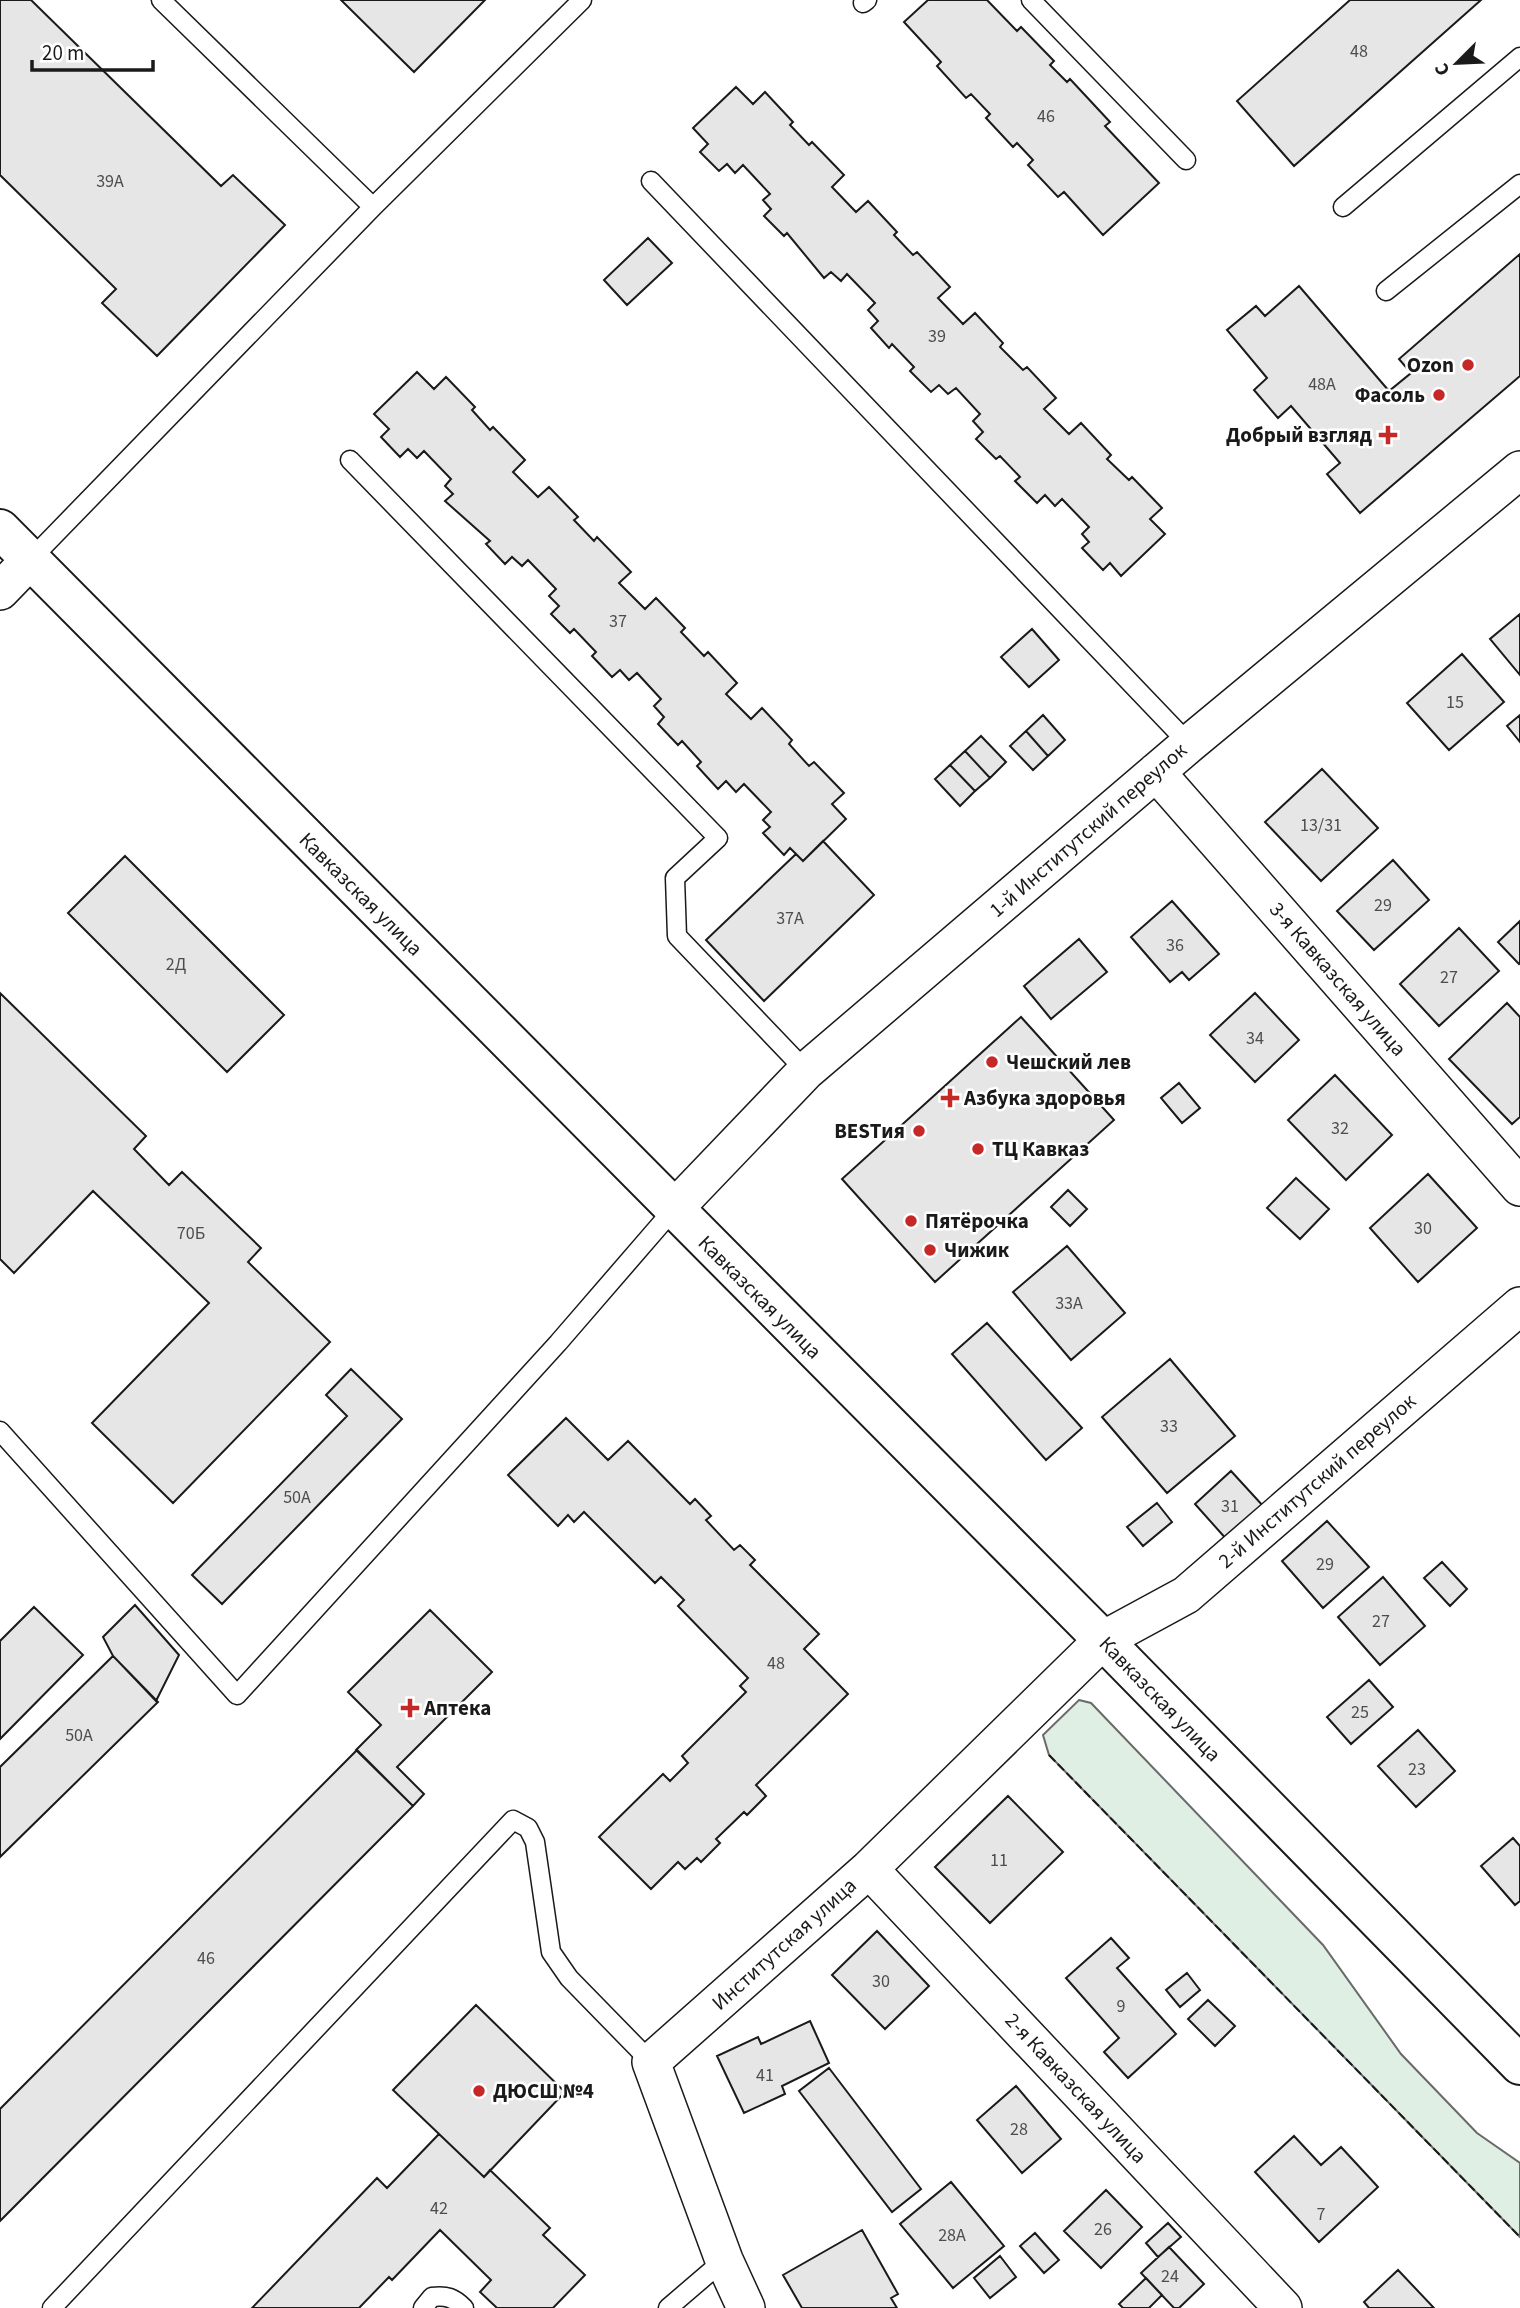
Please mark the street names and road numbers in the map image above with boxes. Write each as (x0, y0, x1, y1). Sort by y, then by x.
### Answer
street label: 1-й Институтский переулок (983, 735, 1194, 924)
street label: Кавказская улица (292, 825, 430, 963)
street label: 3-я Кавказская улица (1262, 895, 1414, 1063)
street label: Кавказская улица (691, 1228, 829, 1366)
street label: 2-й Институтский переулок (1212, 1386, 1423, 1575)
street label: Кавказская улица (1092, 1630, 1228, 1768)
street label: Институтская улица (705, 1871, 863, 2017)
street label: 2-я Кавказская улица (998, 2006, 1154, 2170)

